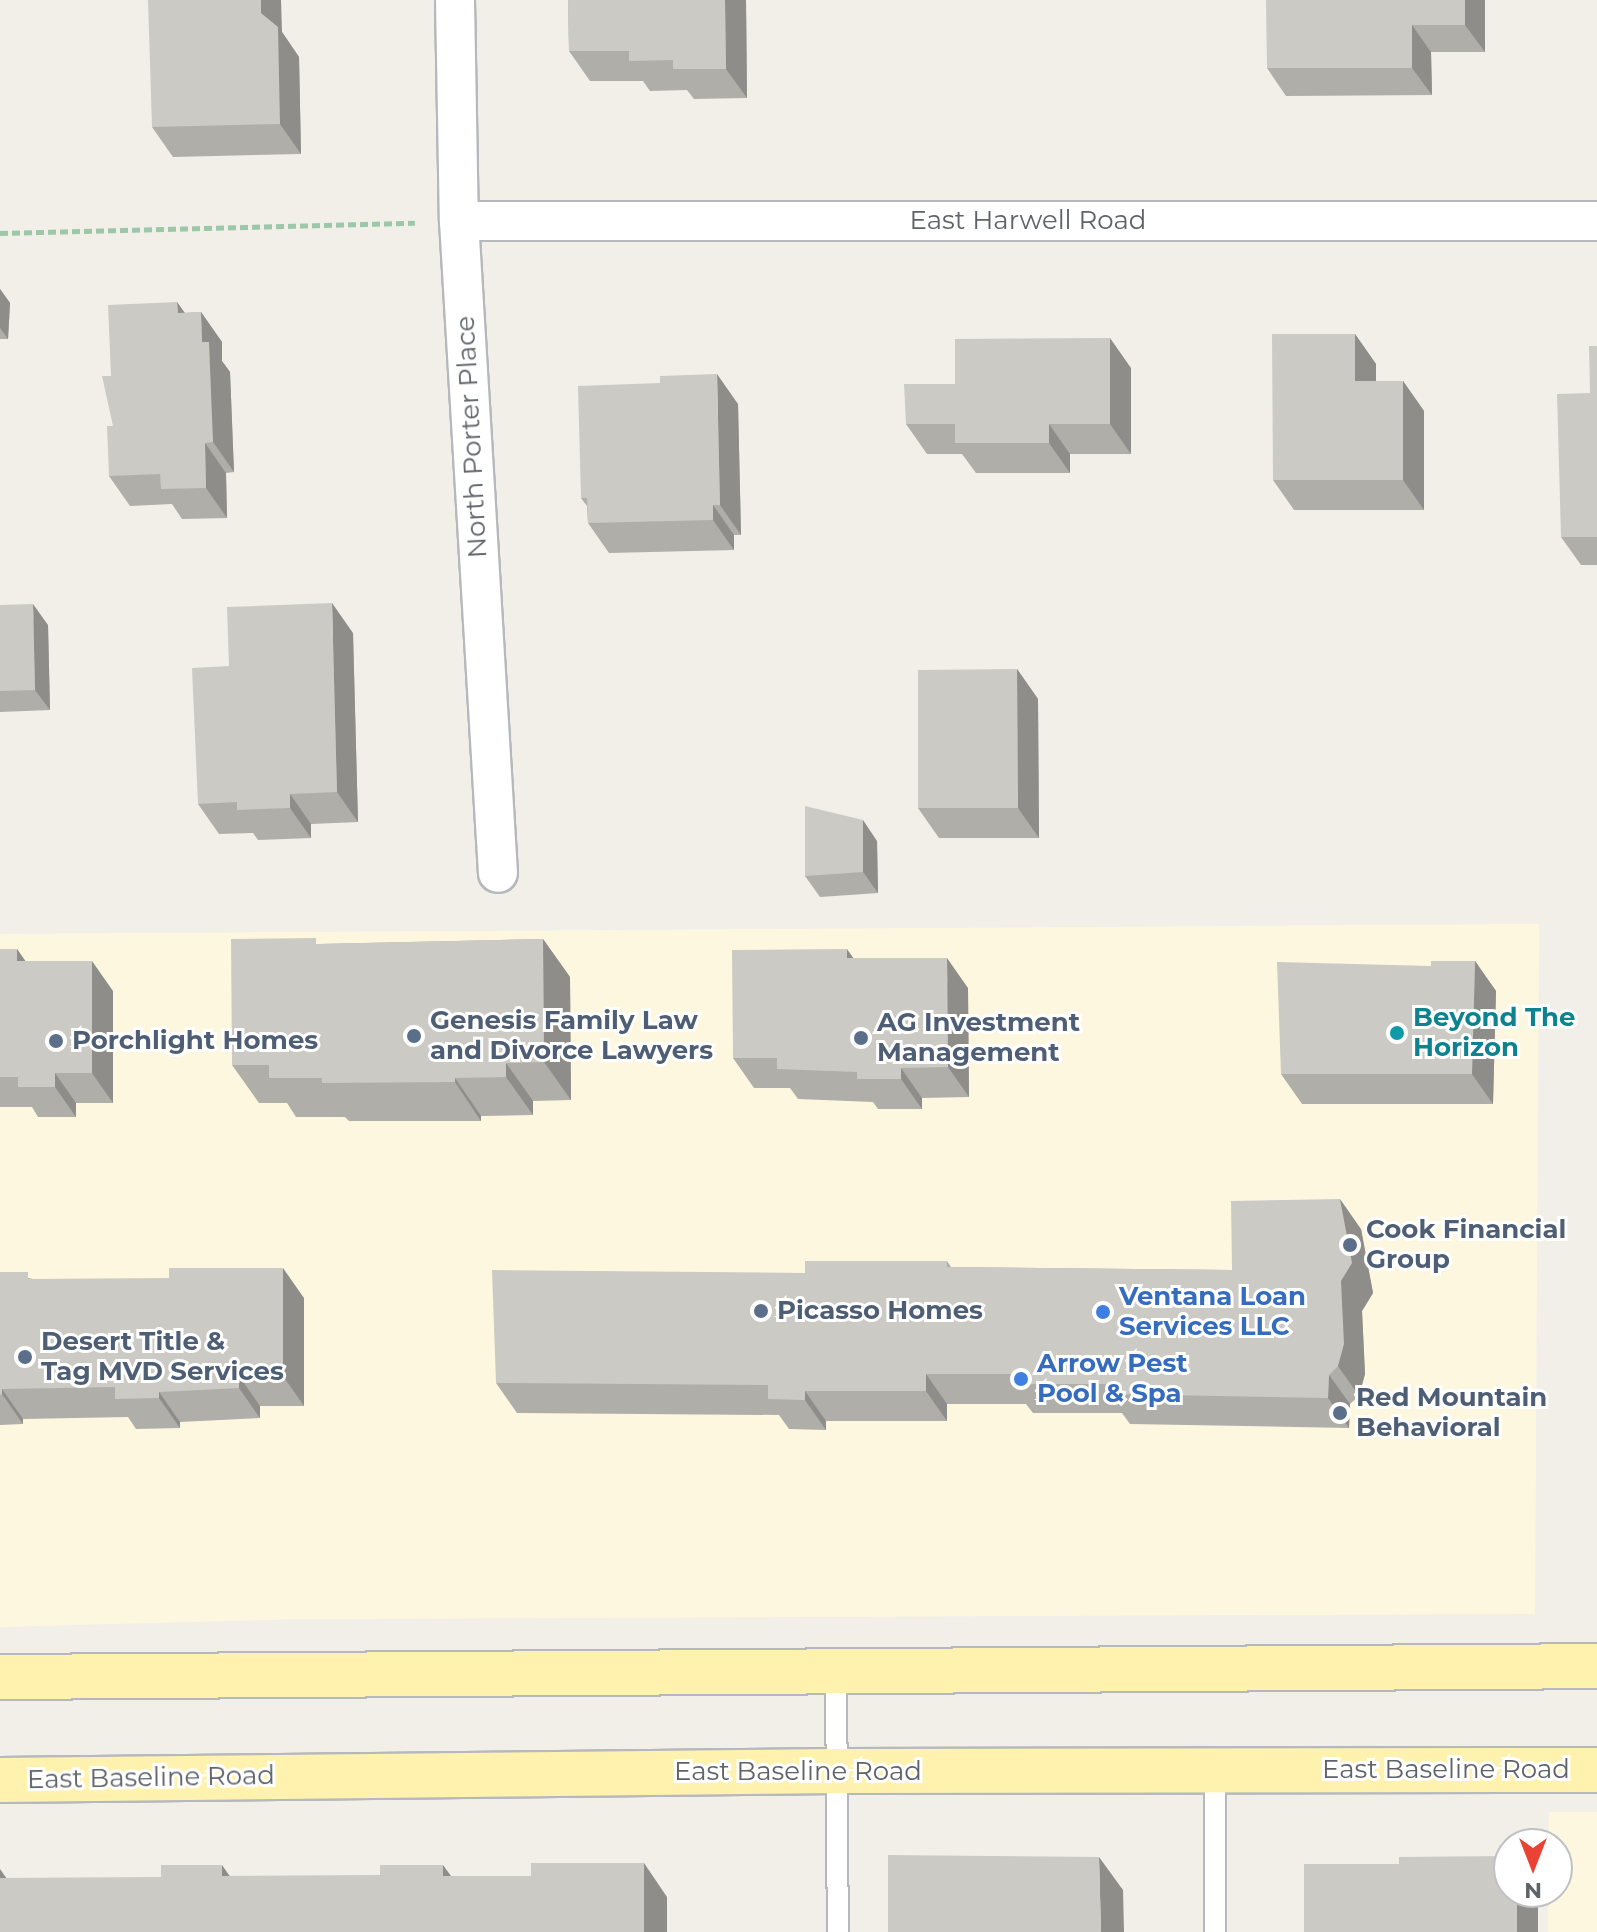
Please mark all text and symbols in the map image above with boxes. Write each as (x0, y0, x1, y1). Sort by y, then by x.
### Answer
street label: East Harwell Road (910, 205, 1146, 237)
street label: North Porter Place (450, 315, 494, 559)
place label: Beyond The Horizon (1413, 1002, 1575, 1064)
place label: Genesis Family Law and Divorce Lawyers (430, 1005, 713, 1066)
place label: AG Investment Management (877, 1007, 1080, 1068)
marker: Beyond The Horizon (1388, 1024, 1406, 1042)
place label: Porchlight Homes (72, 1025, 318, 1057)
marker: Genesis Family Law and Divorce Lawyers (405, 1027, 423, 1045)
marker: AG Investment Management (852, 1029, 870, 1047)
marker: Porchlight Homes (47, 1032, 65, 1050)
place label: Cook Financial Group (1366, 1214, 1566, 1276)
marker: Cook Financial Group (1341, 1236, 1359, 1254)
place label: Ventana Loan Services LLC (1119, 1281, 1306, 1342)
place label: Picasso Homes (777, 1295, 983, 1327)
marker: Picasso Homes (752, 1302, 770, 1320)
marker: Ventana Loan Services LLC (1094, 1303, 1112, 1321)
place label: Desert Title & Tag MVD Services (41, 1326, 284, 1388)
marker: Desert Title & Tag MVD Services (16, 1348, 34, 1366)
place label: Arrow Pest Pool & Spa (1037, 1348, 1188, 1410)
marker: Arrow Pest Pool & Spa (1012, 1370, 1030, 1388)
place label: Red Mountain Behavioral (1356, 1382, 1547, 1444)
marker: Red Mountain Behavioral (1331, 1404, 1349, 1422)
street label: East Baseline Road (1322, 1754, 1570, 1786)
street label: East Baseline Road (674, 1756, 922, 1788)
street label: East Baseline Road (27, 1760, 275, 1796)
north arrow (1493, 1828, 1573, 1908)
text: N (1524, 1877, 1542, 1904)

